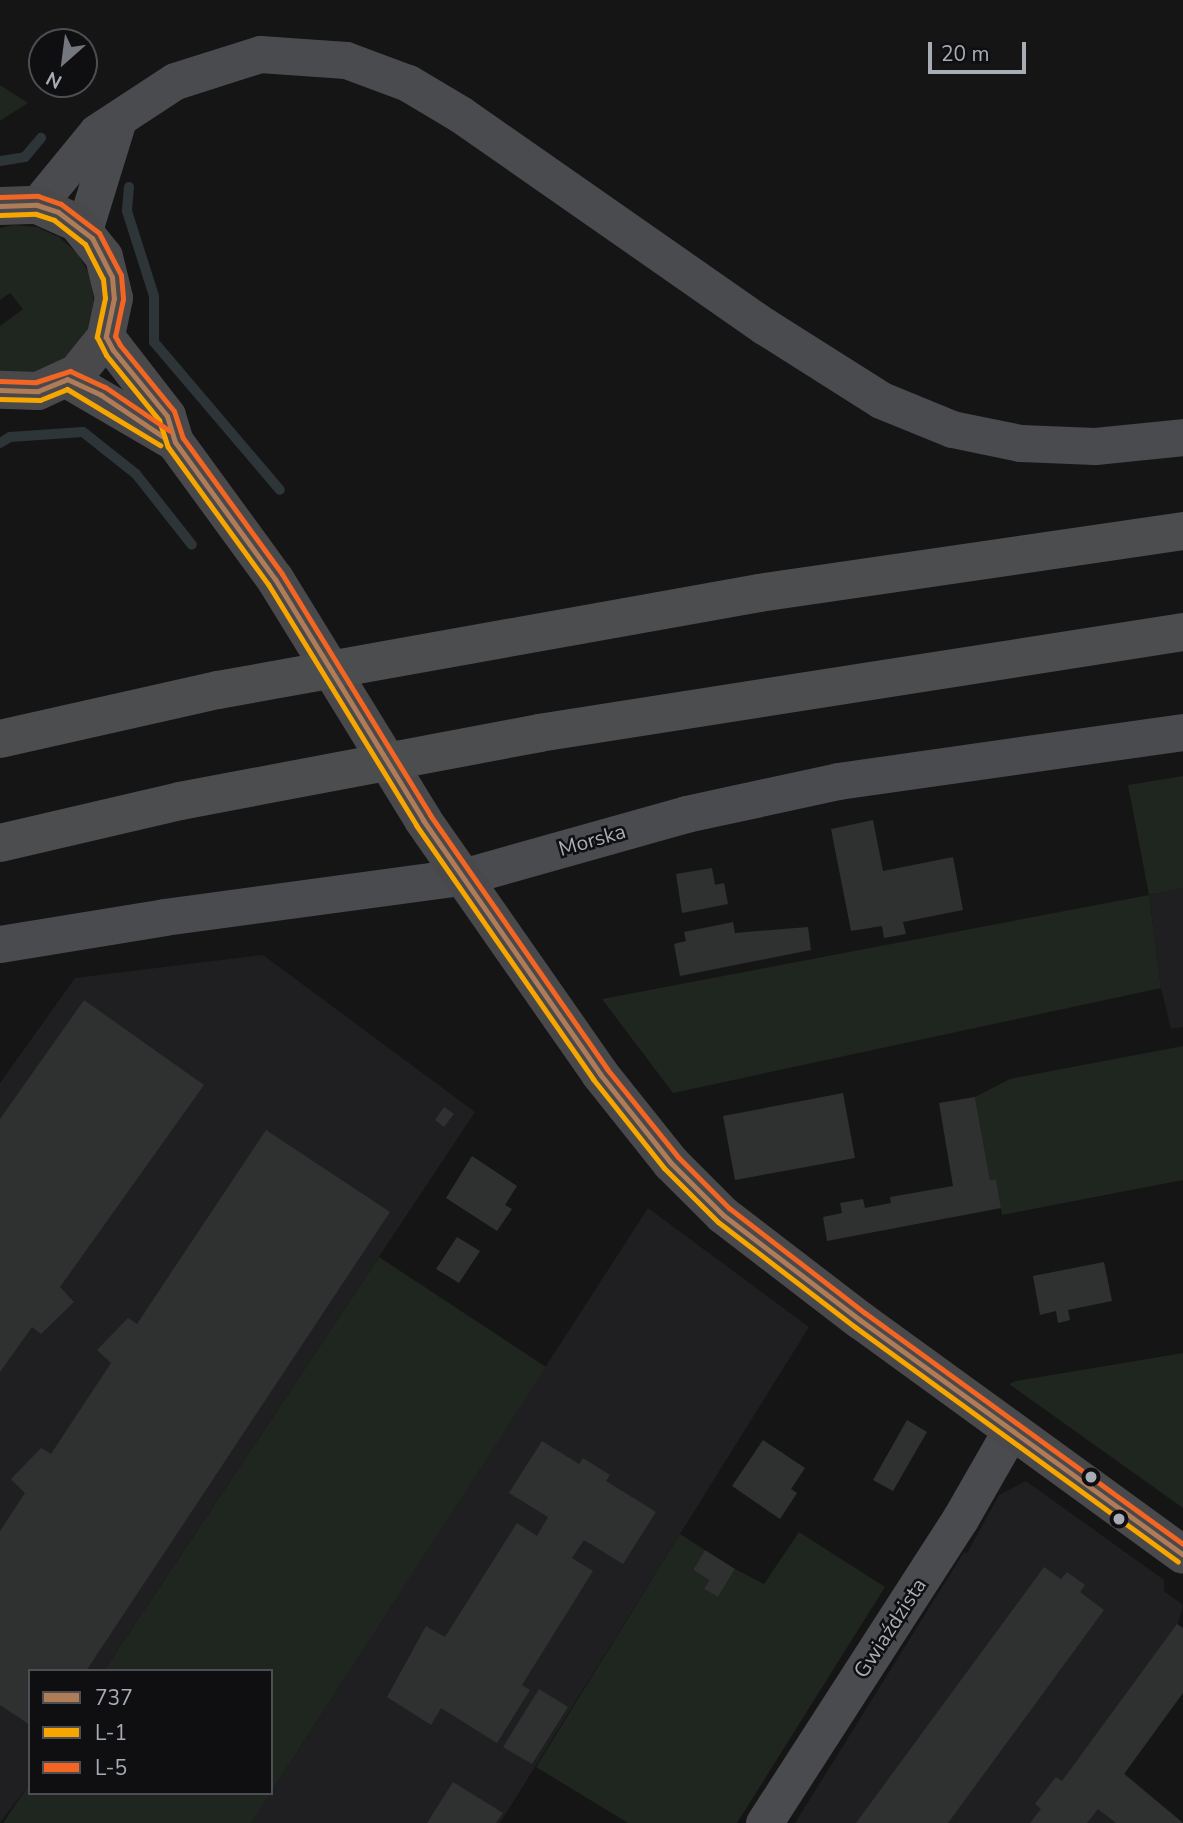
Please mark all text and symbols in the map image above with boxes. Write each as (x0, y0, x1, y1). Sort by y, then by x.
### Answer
north arrow (28, 28, 98, 98)
scale bar (931, 28, 1029, 72)
text: 20 m (941, 40, 990, 68)
text: N (42, 65, 66, 95)
street label: Morska (556, 818, 628, 862)
unlabelled marker (1084, 1470, 1098, 1484)
unlabelled marker (1112, 1512, 1126, 1526)
street label: Gwiaździsta (848, 1573, 932, 1683)
legend (28, 1669, 273, 1795)
text: 737 (95, 1684, 133, 1712)
text: L-1 (95, 1719, 127, 1747)
text: L-5 (95, 1754, 127, 1782)

